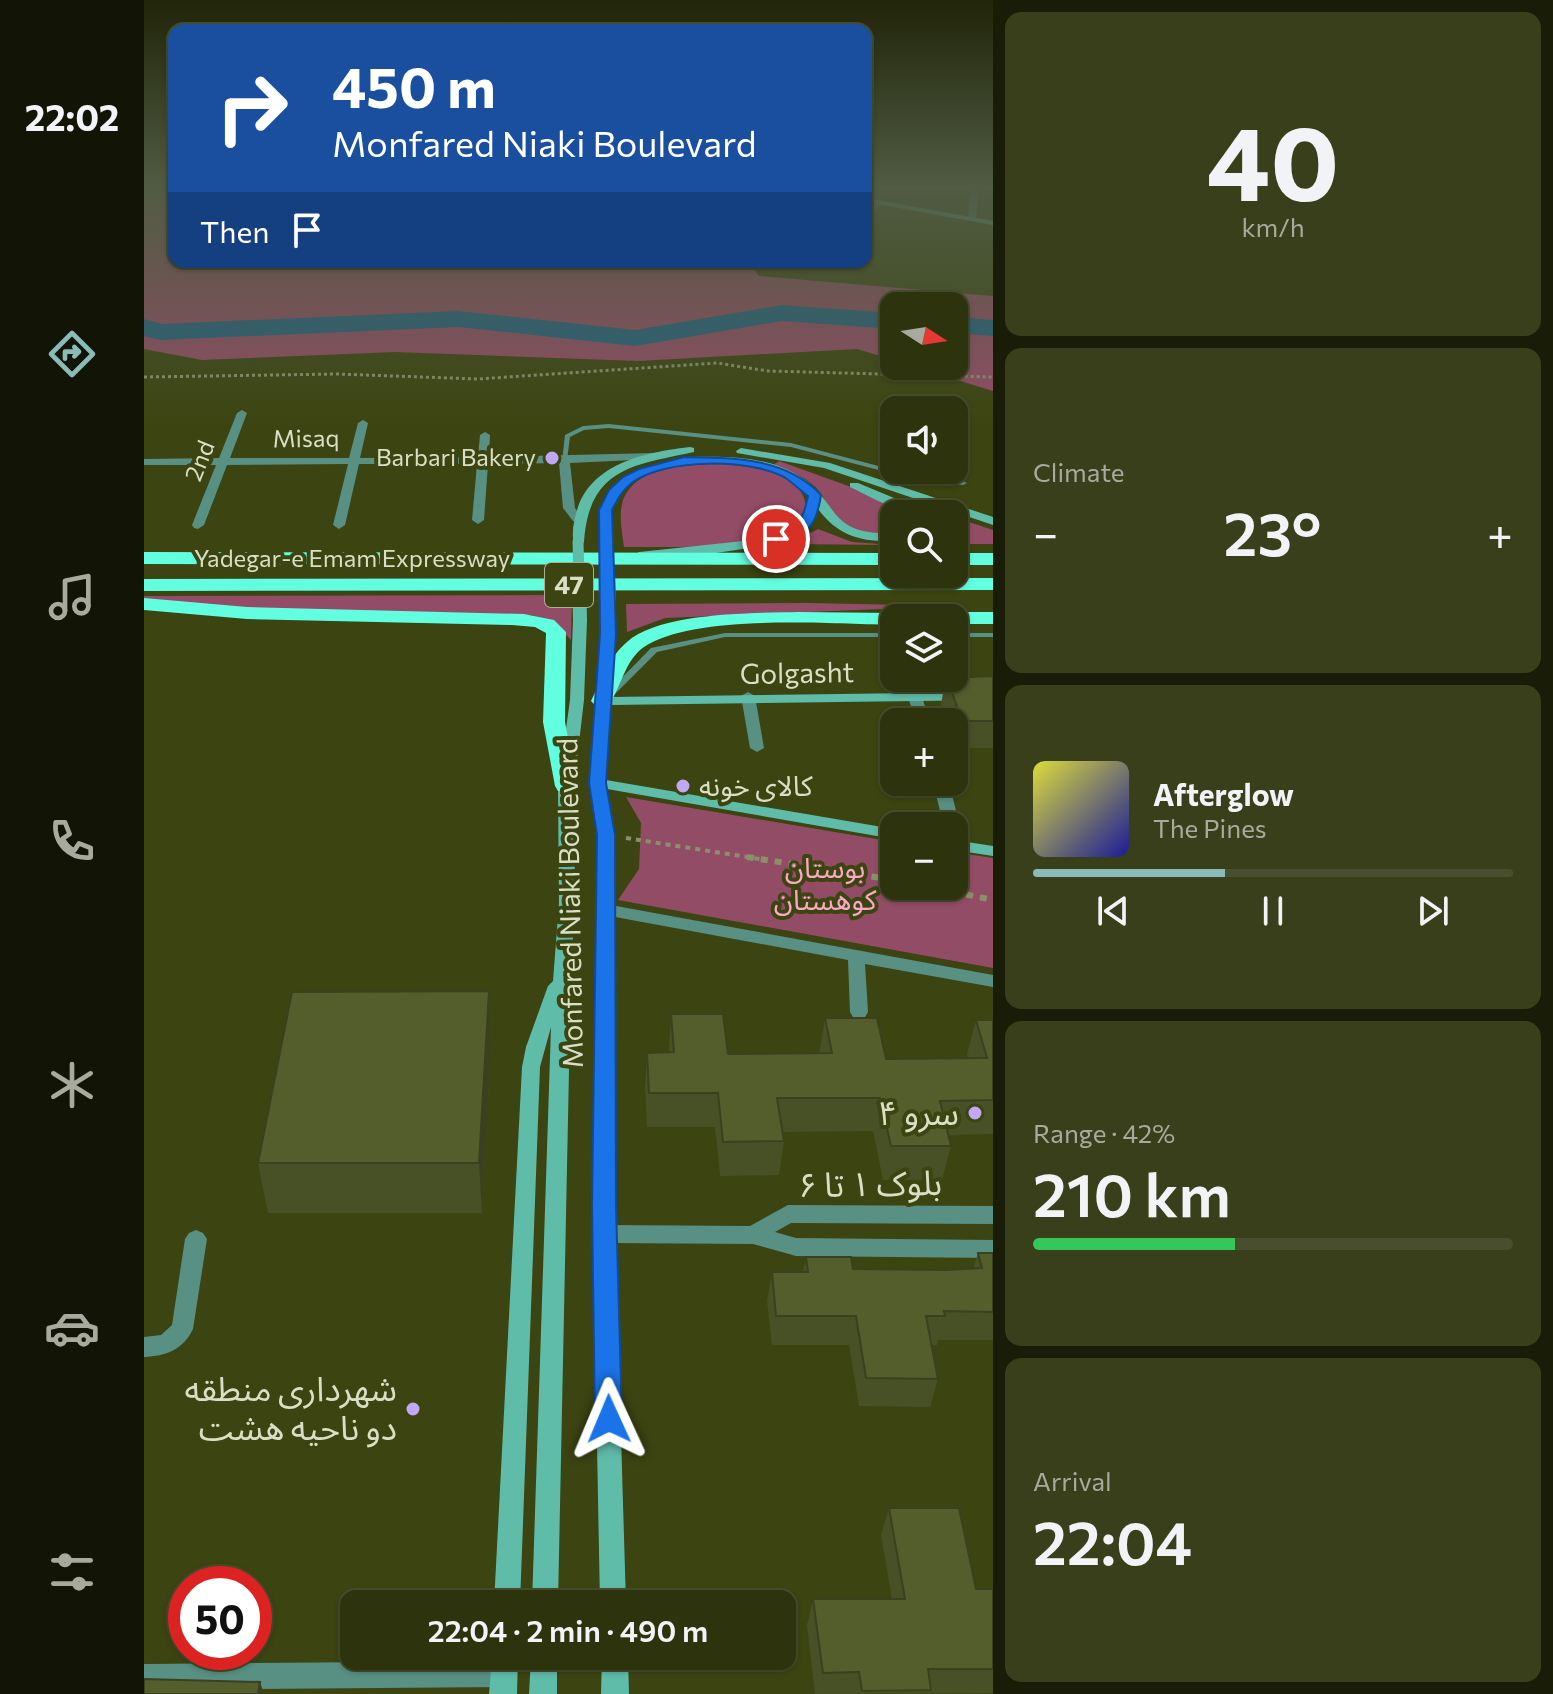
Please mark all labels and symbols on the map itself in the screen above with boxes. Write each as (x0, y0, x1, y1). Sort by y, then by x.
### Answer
north arrow (880, 292, 968, 380)
street label: Misaq (272, 422, 340, 453)
street label: 2nd (178, 436, 220, 485)
place label: Barbari Bakery (376, 442, 536, 471)
marker: Barbari Bakery (543, 449, 561, 467)
pin (742, 505, 810, 573)
street label: Yadegar-e Emam Expressway (194, 543, 510, 572)
road number: 47 (545, 563, 593, 607)
street label: Golgasht (740, 654, 854, 690)
street label: Monfared Niaki Boulevard (549, 738, 589, 1068)
place label: کالای خونه (699, 768, 813, 803)
marker: کالای خونه (674, 777, 692, 795)
park label: بوستان کوهستان (774, 850, 877, 917)
place label: سرو ۴ (878, 1090, 959, 1133)
marker: سرو ۴ (966, 1104, 984, 1122)
street label: بلوک ۱ تا ۶ (798, 1160, 942, 1205)
place label: شهرداری منطقه دو ناحیه هشت (185, 1366, 397, 1448)
position arrow (567, 1377, 651, 1461)
marker: شهرداری منطقه دو ناحیه هشت (404, 1400, 422, 1418)
speed limit sign: 50 (168, 1566, 272, 1670)

